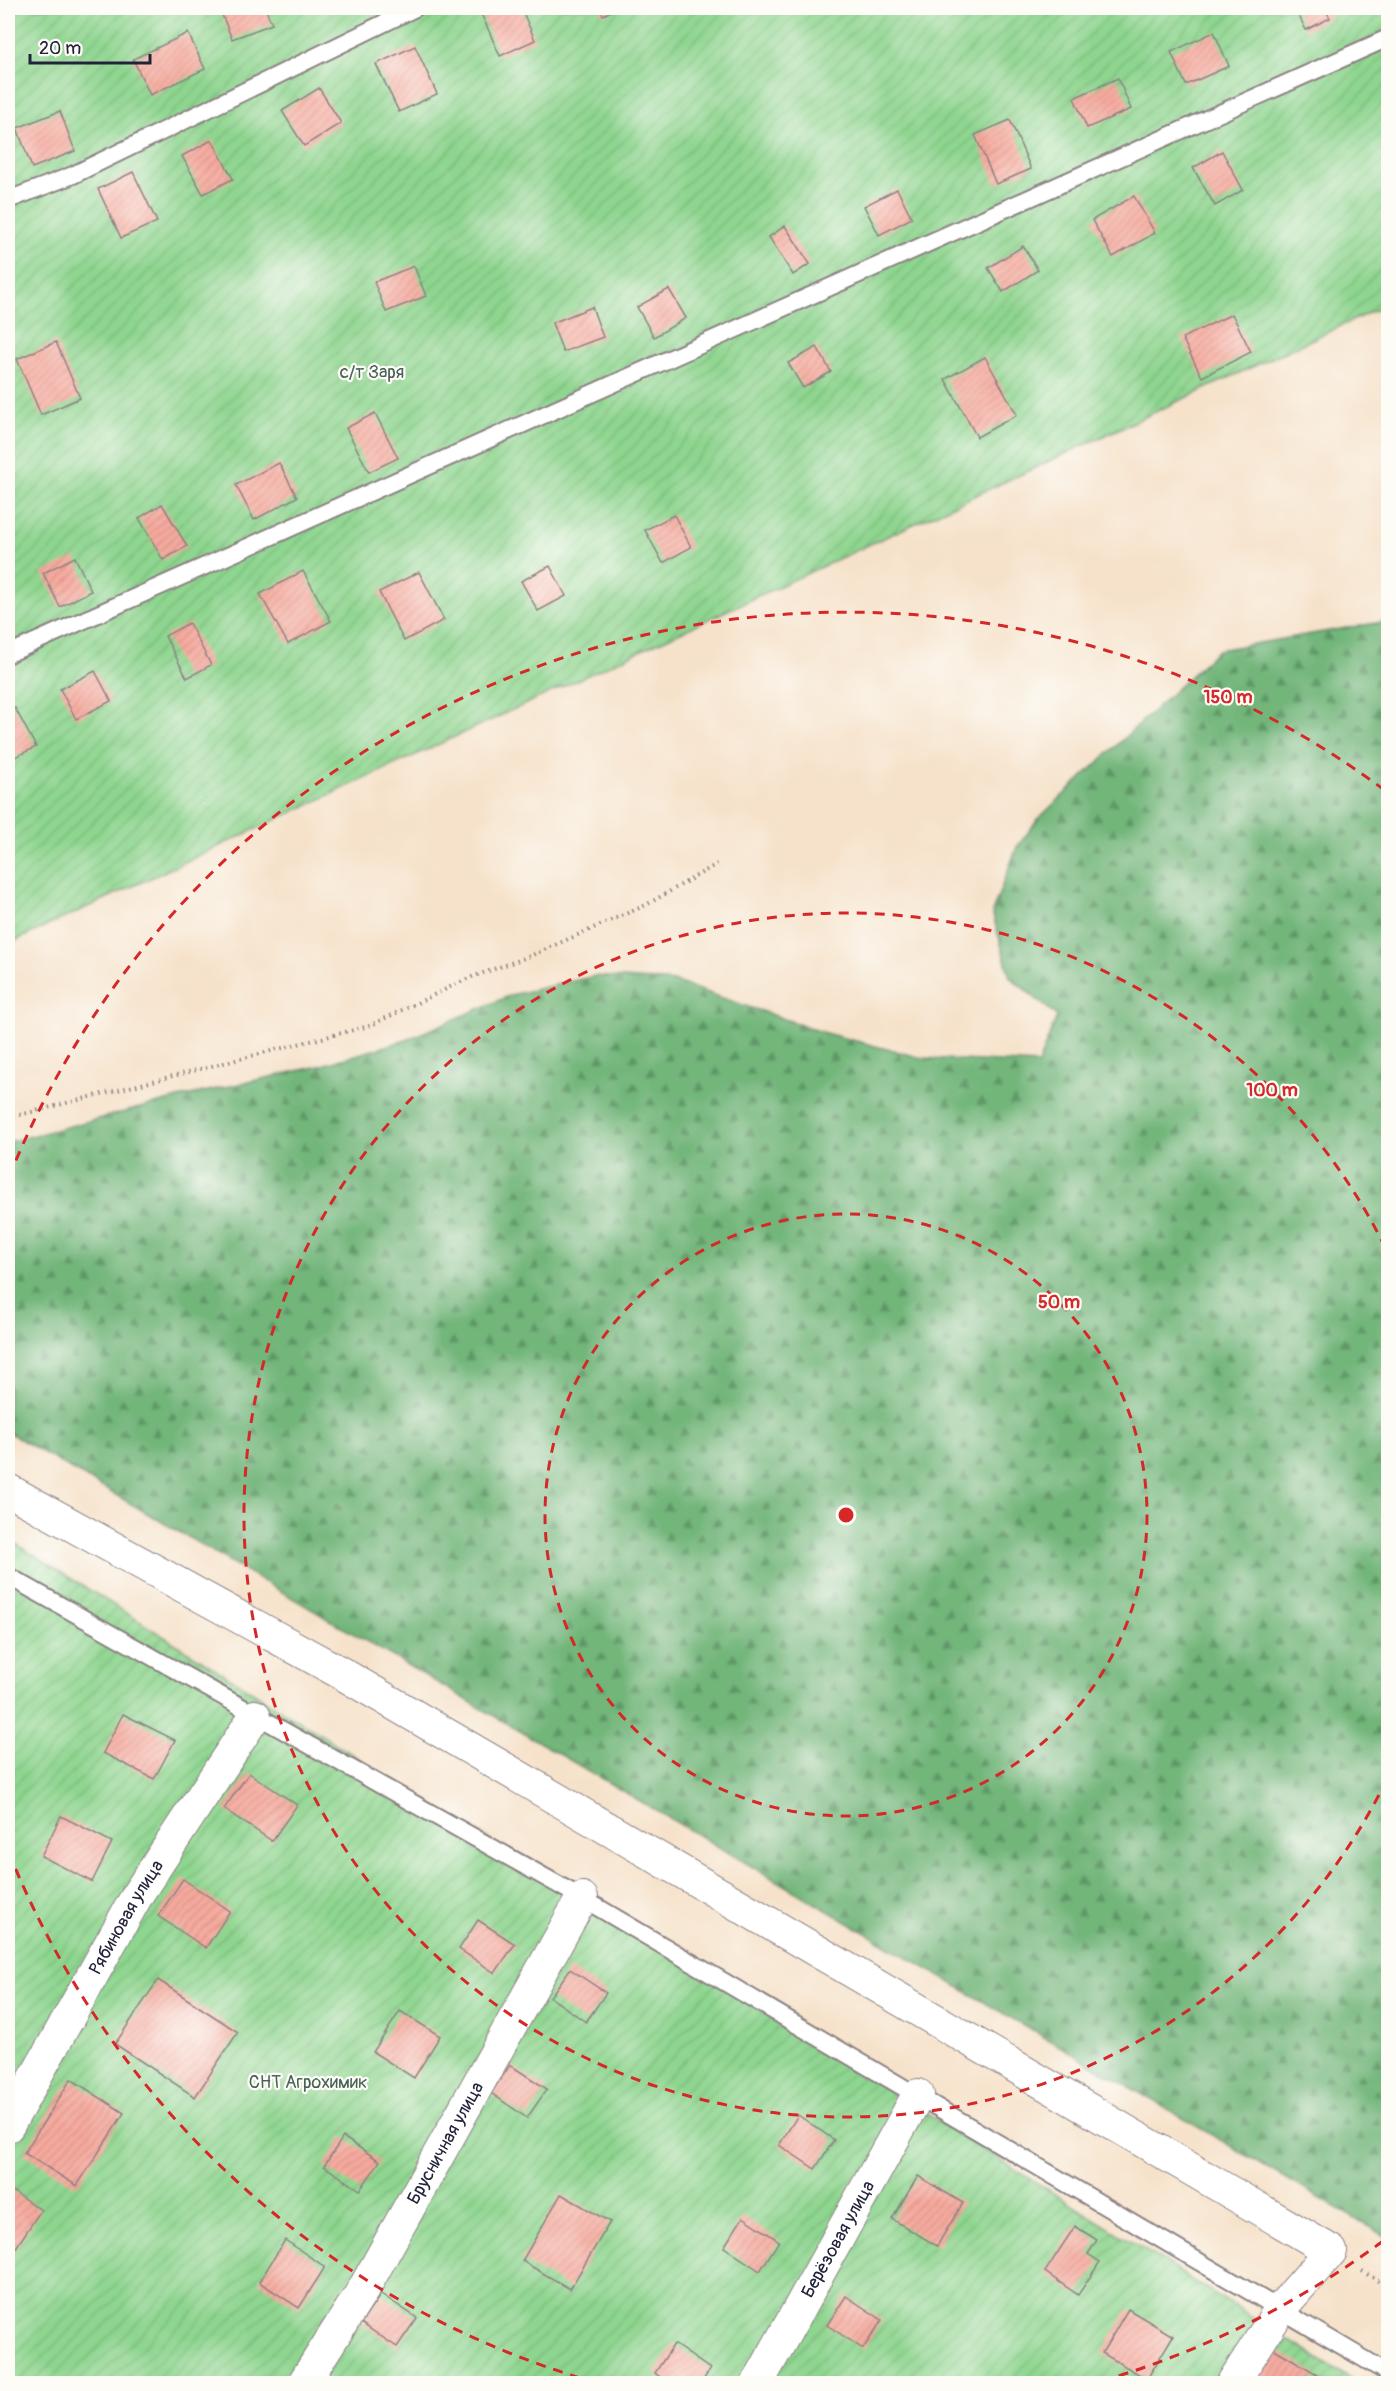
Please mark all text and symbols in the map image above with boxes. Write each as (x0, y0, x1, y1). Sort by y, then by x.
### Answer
scale bar (30, 27, 150, 65)
text: 20 m (39, 37, 81, 60)
park label: с/т Заря (340, 361, 404, 384)
text: 150 m (1204, 686, 1253, 709)
text: 100 m (1246, 1079, 1298, 1102)
text: 50 m (1038, 1291, 1080, 1314)
centre of rings (836, 1505, 856, 1525)
street label: Рябиновая улица (84, 1855, 169, 1978)
park label: СНТ Агрохимик (249, 2071, 367, 2094)
street label: Брусничная улица (402, 2078, 489, 2208)
street label: Берёзовая улица (796, 2176, 880, 2302)

